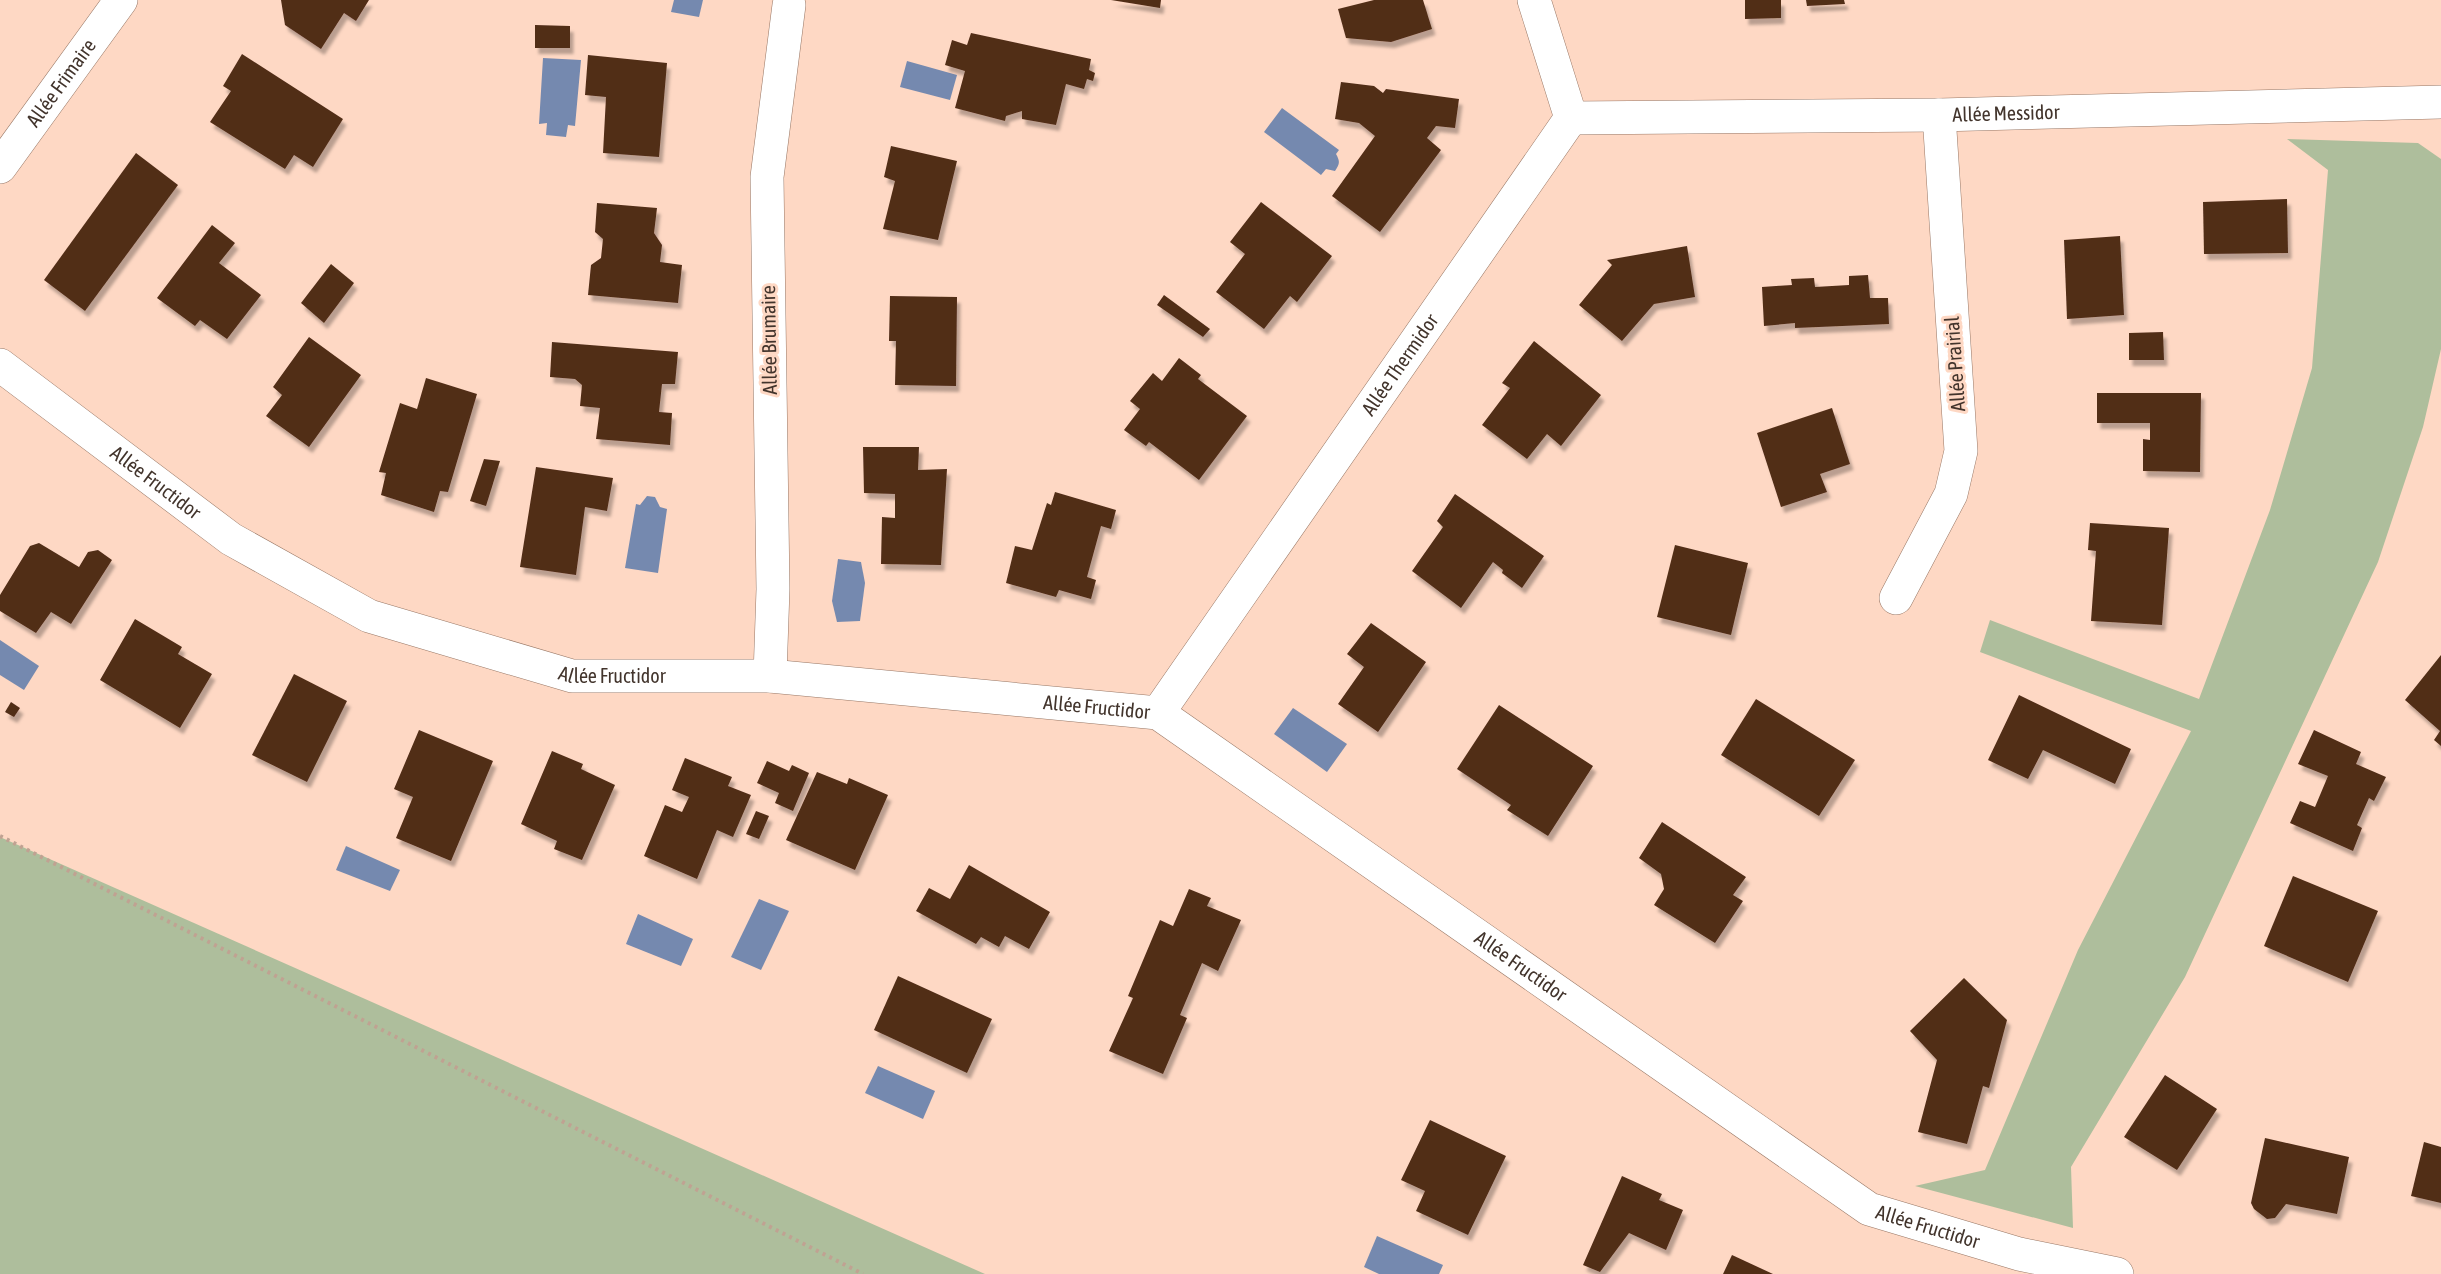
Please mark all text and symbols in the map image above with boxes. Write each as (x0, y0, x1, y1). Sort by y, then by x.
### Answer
street label: Allée Frimaire (21, 34, 100, 131)
street label: Allée Messidor (1952, 100, 2061, 126)
street label: Allée Brumaire (756, 285, 781, 395)
street label: Allée Thermidor (1356, 308, 1443, 419)
street label: Allée Prairial (1940, 315, 1969, 412)
street label: Allée Fructidor (106, 441, 207, 524)
street label: Allée Fructidor (556, 661, 667, 687)
street label: Allée Fructidor (1042, 690, 1152, 723)
street label: Allée Fructidor (1471, 926, 1572, 1006)
street label: Allée Fructidor (1873, 1200, 1984, 1253)

